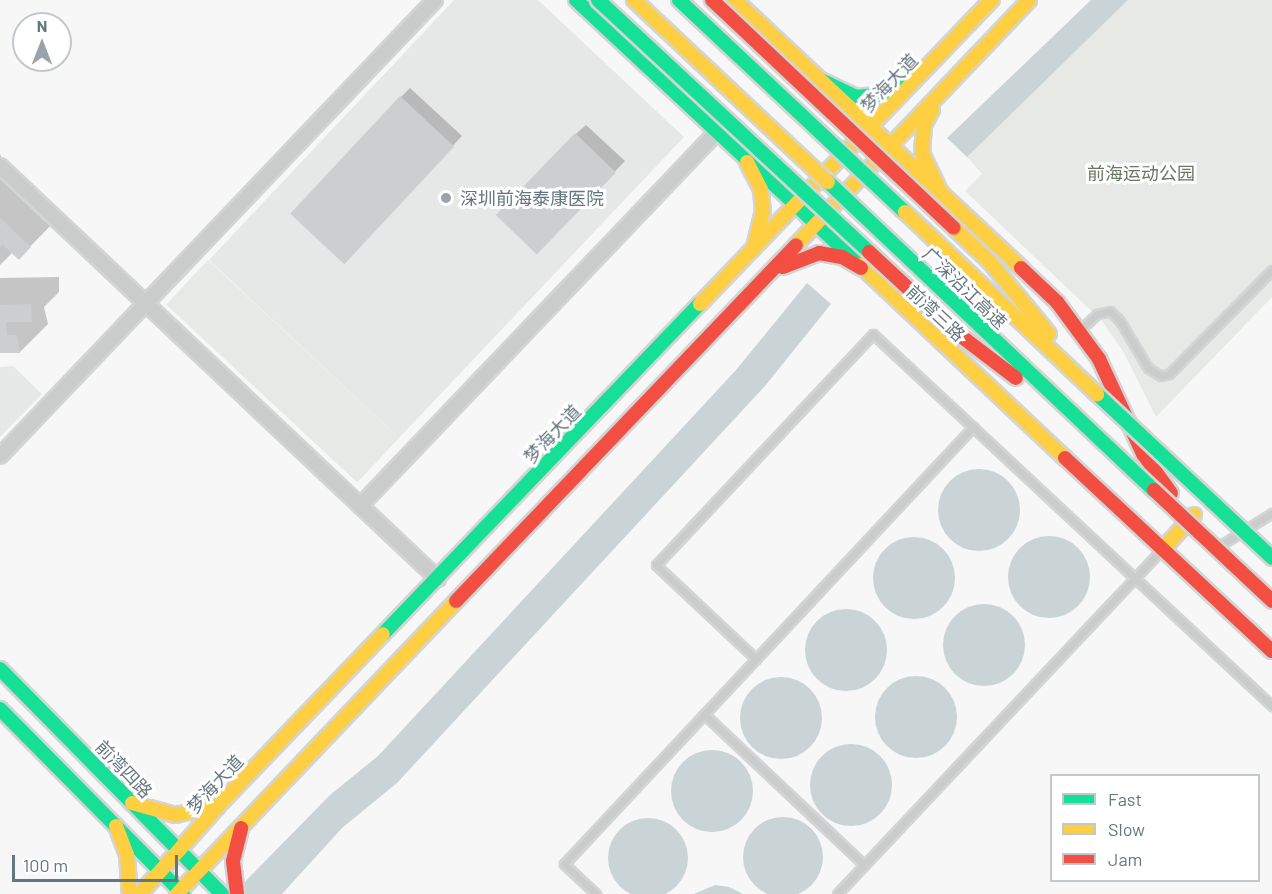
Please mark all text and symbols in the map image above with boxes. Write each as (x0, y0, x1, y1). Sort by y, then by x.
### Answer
north arrow (12, 12, 72, 72)
text: N (37, 16, 47, 35)
street label: 梦海大道 (856, 50, 922, 116)
park label: 前海运动公园 (1087, 162, 1195, 184)
place label: 深圳前海泰康医院 (460, 187, 604, 209)
marker: 深圳前海泰康医院 (437, 189, 455, 207)
street label: 广深沿江高速 (919, 243, 1011, 333)
street label: 前湾三路 (902, 281, 970, 345)
street label: 梦海大道 (519, 401, 585, 467)
street label: 前湾四路 (91, 736, 157, 802)
street label: 梦海大道 (183, 750, 247, 818)
legend (1050, 774, 1260, 882)
text: Fast (1108, 788, 1142, 810)
text: Slow (1108, 818, 1145, 840)
scale bar (15, 843, 182, 881)
text: Jam (1108, 848, 1142, 870)
text: 100 m (23, 854, 68, 876)

